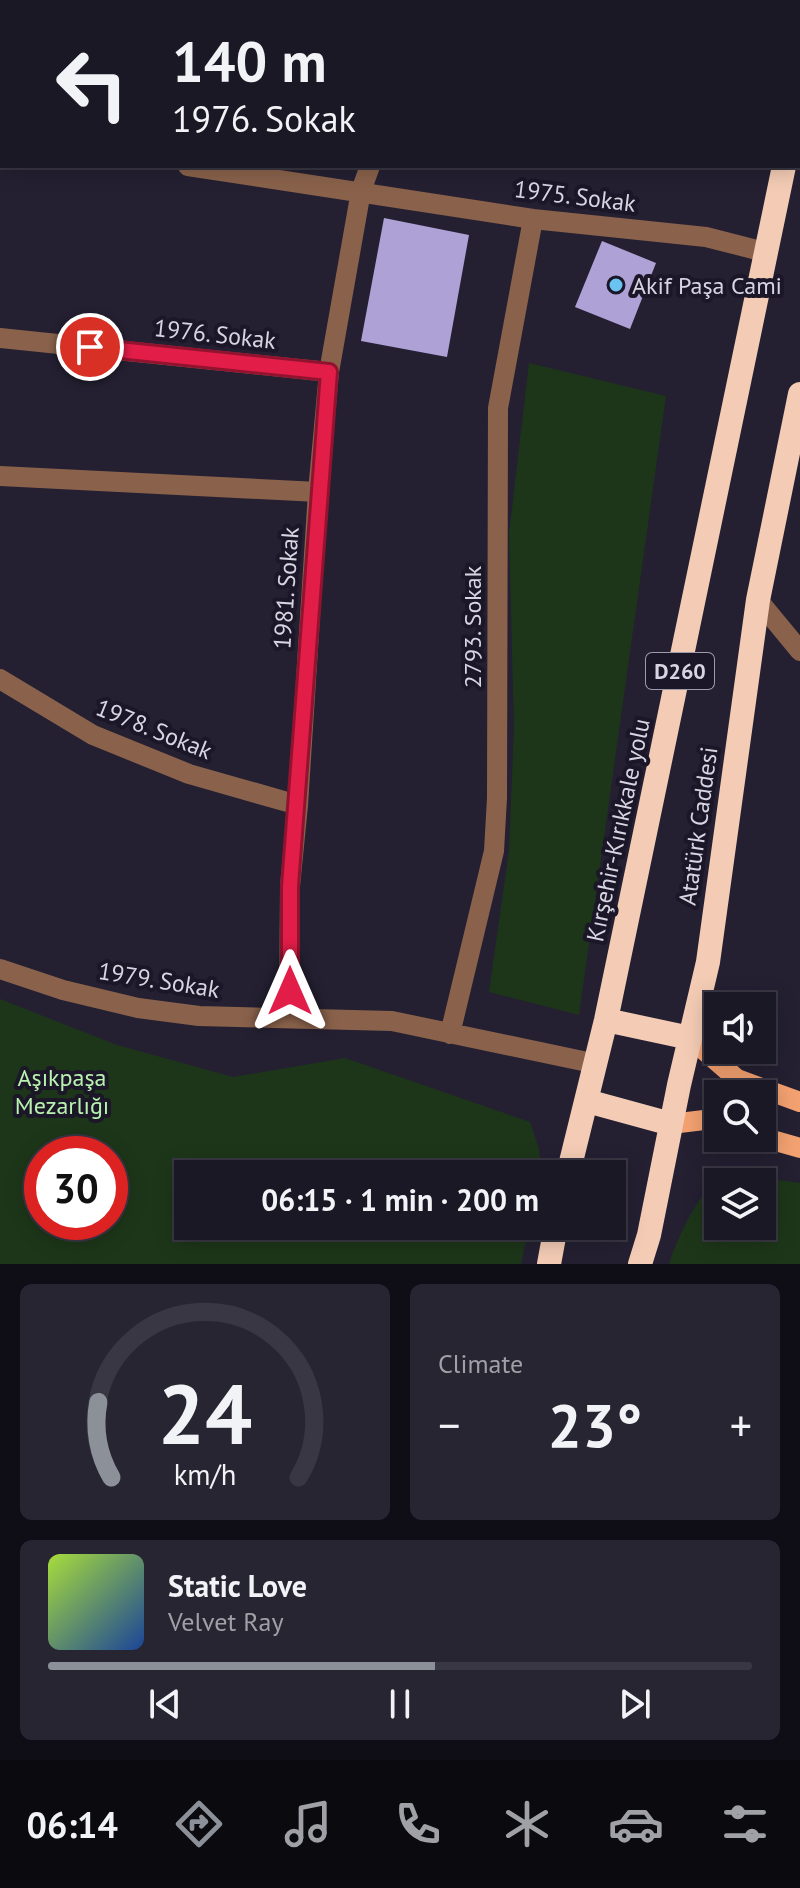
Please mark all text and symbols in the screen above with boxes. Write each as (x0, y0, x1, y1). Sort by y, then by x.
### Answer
text: 140 m (172, 25, 327, 97)
icon: left (40, 32, 144, 136)
text: 1976. Sokak (172, 95, 356, 142)
street label: 1975. Sokak (512, 173, 638, 219)
place label: Akif Paşa Cami (632, 270, 782, 301)
marker: Akif Paşa Cami (607, 276, 625, 294)
street label: 1976. Sokak (152, 312, 278, 356)
pin (56, 313, 124, 381)
icon: arrive (68, 325, 112, 369)
street label: 1981. Sokak (266, 525, 306, 650)
street label: 2793. Sokak (457, 565, 488, 688)
road number: D260 (646, 653, 714, 689)
street label: 1978. Sokak (91, 692, 217, 767)
street label: Kırşehir-Kırıkkale yolu (579, 716, 657, 944)
street label: Atatürk Caddesi (672, 745, 724, 907)
position arrow (248, 949, 332, 1033)
street label: 1979. Sokak (96, 955, 222, 1005)
map controls (704, 992, 776, 1240)
button: sound (704, 992, 776, 1064)
park label: Aşıkpaşa Mezarlığı (15, 1062, 109, 1121)
button: search (704, 1080, 776, 1152)
speed limit sign: 30 (24, 1136, 128, 1240)
button: layers (704, 1168, 776, 1240)
text: 06:15 · 1 min · 200 m (261, 1180, 539, 1219)
text: Climate (438, 1347, 523, 1380)
text: 24 (158, 1359, 252, 1467)
text: 23° (548, 1386, 642, 1464)
text: − (438, 1396, 460, 1453)
text: + (730, 1396, 752, 1453)
text: km/h (174, 1456, 236, 1493)
text: Static Love (168, 1566, 307, 1605)
text: Velvet Ray (168, 1605, 284, 1638)
icon: previous (143, 1682, 187, 1726)
icon: pause (378, 1682, 422, 1726)
icon: next (613, 1682, 657, 1726)
icon: directions (171, 1796, 227, 1852)
icon: music (280, 1796, 336, 1852)
icon: phone (390, 1796, 446, 1852)
icon: climate (499, 1796, 555, 1852)
icon: car (608, 1796, 664, 1852)
icon: filters (717, 1796, 773, 1852)
text: 06:14 (27, 1801, 118, 1848)

